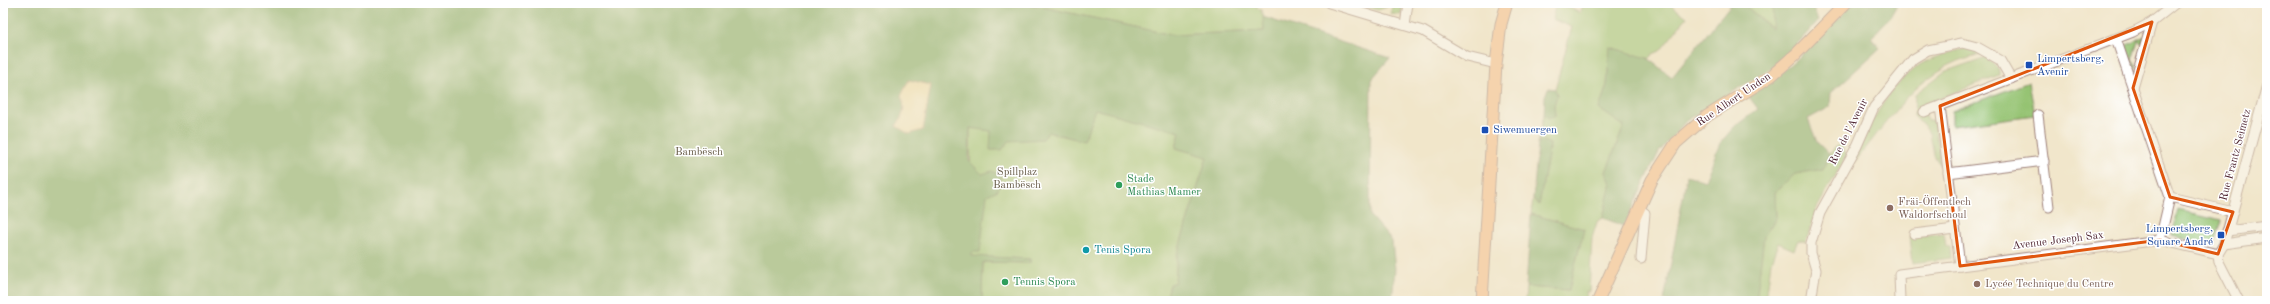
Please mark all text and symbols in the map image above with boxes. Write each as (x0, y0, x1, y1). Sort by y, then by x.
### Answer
place label: Limpertsberg, Avenir (2037, 54, 2104, 78)
marker: Limpertsberg, Avenir (2024, 60, 2034, 70)
street label: Rue Albert Unden (1695, 71, 1773, 129)
street label: Rue de l'Avenir (1828, 97, 1871, 167)
street label: Rue Frantz Seimetz (2218, 108, 2254, 202)
marker: Siwemuergen (1480, 125, 1490, 135)
place label: Siwemuergen (1493, 125, 1557, 136)
park label: Bambësch (675, 147, 723, 158)
park label: Spillplaz Bambësch (993, 167, 1041, 191)
place label: Stade Mathias Mamer (1127, 174, 1201, 198)
marker: Stade Mathias Mamer (1114, 180, 1124, 190)
place label: Fräi-Öffentlech Waldorfschoul (1898, 195, 1971, 221)
marker: Fräi-Öffentlech Waldorfschoul (1885, 203, 1895, 213)
place label: Limpertsberg, Square André (2146, 224, 2213, 248)
street label: Avenue Joseph Sax (2012, 230, 2105, 252)
marker: Limpertsberg, Square André (2216, 230, 2226, 240)
marker: Tenis Spora (1081, 245, 1091, 255)
place label: Tenis Spora (1094, 245, 1151, 256)
marker: Tennis Spora (1000, 277, 1010, 287)
place label: Tennis Spora (1013, 277, 1076, 288)
marker: Lycée Technique du Centre (1972, 279, 1982, 289)
place label: Lycée Technique du Centre (1985, 279, 2114, 290)

